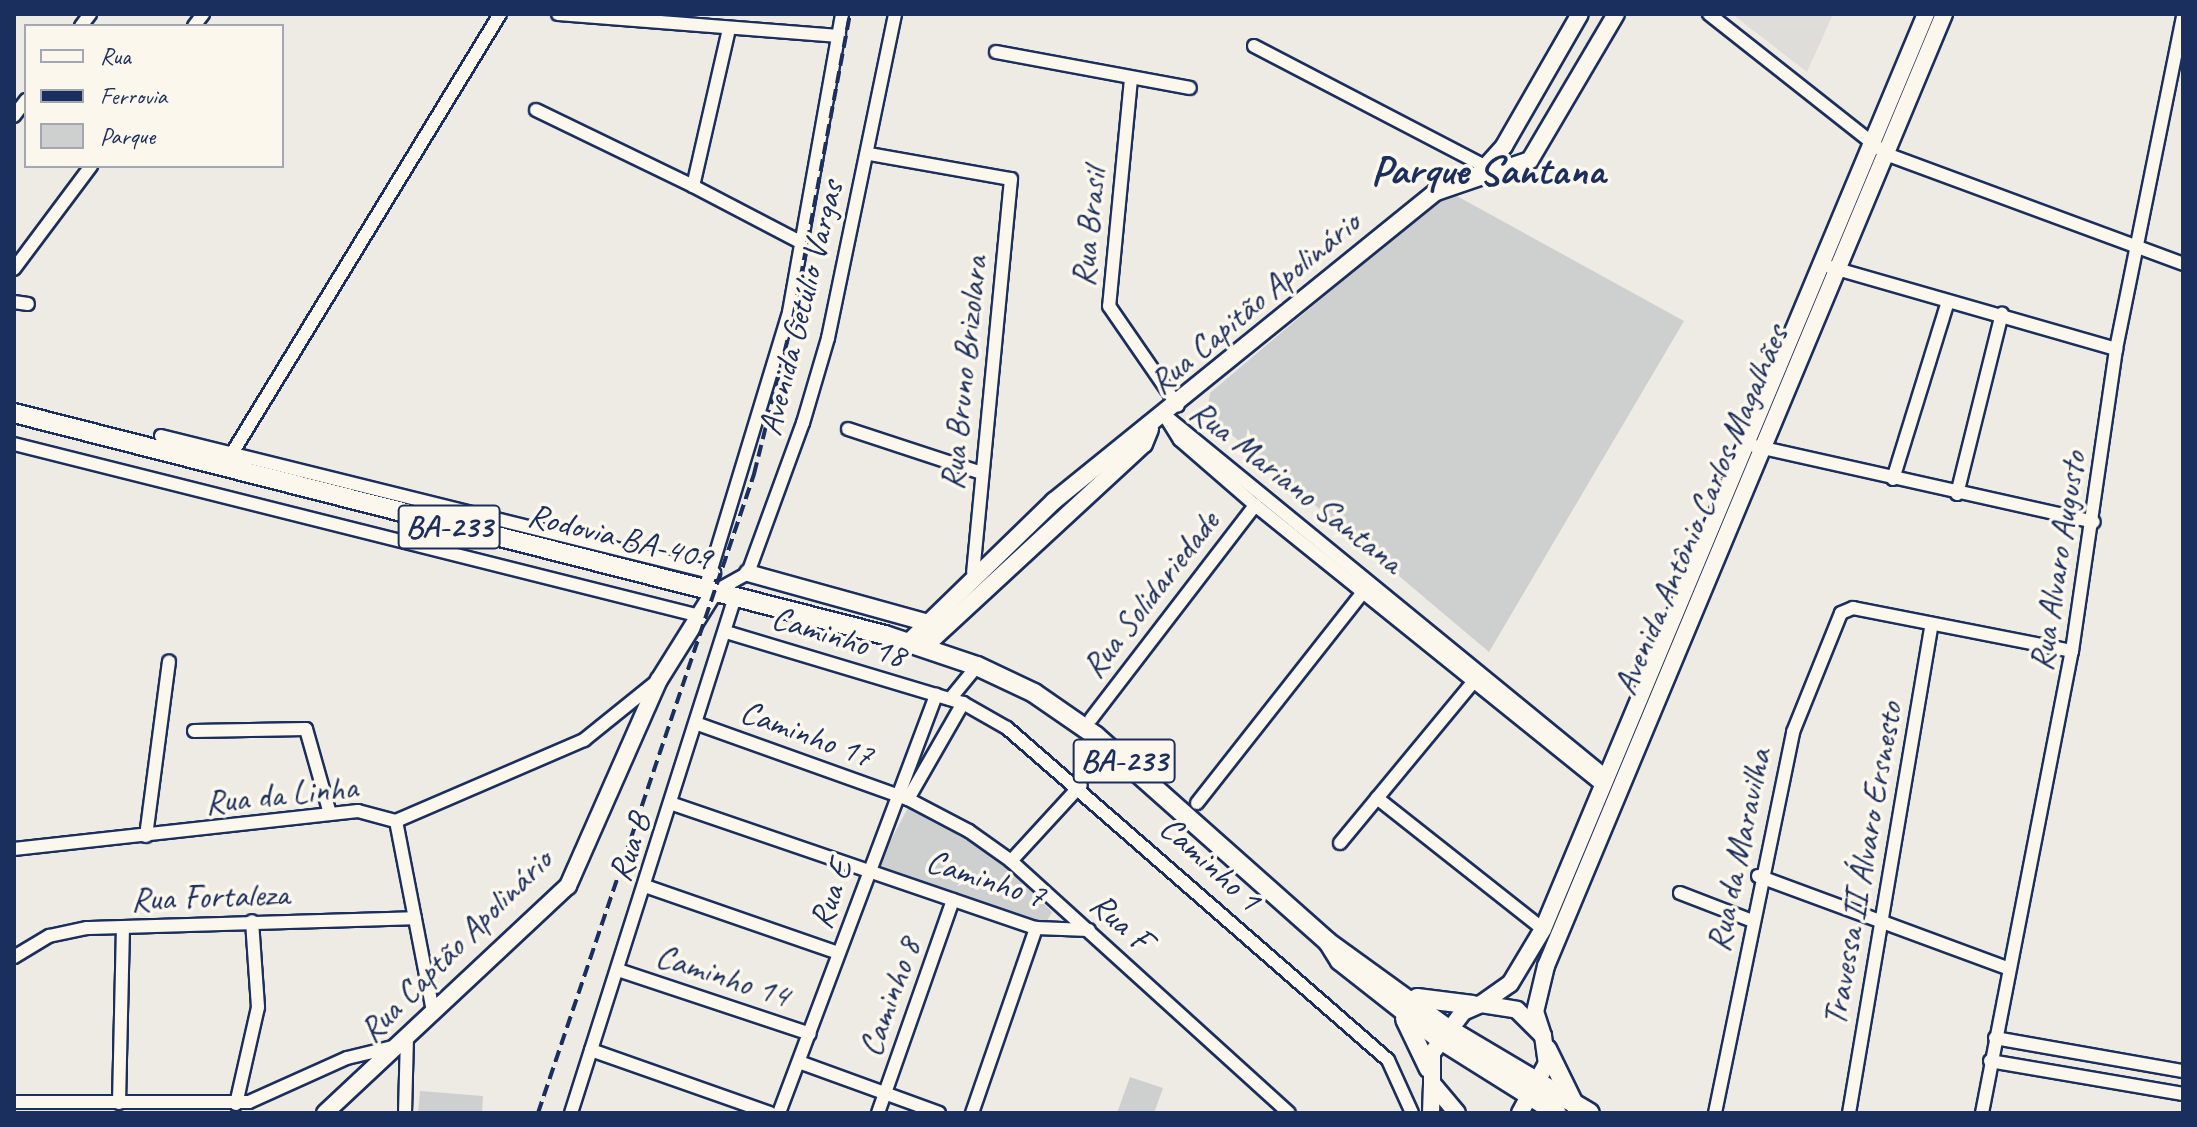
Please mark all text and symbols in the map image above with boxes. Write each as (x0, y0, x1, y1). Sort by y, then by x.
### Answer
legend (24, 24, 284, 168)
text: Rua (100, 41, 131, 71)
text: Ferrovia (100, 81, 167, 111)
text: Parque (100, 121, 155, 151)
district label: Parque Santana (1371, 146, 1605, 196)
street label: Rua Brasil (1061, 165, 1115, 289)
street label: Avenida Getúlio Vargas (749, 177, 851, 439)
street label: Rua Capitão Apolinário (1140, 202, 1368, 402)
street label: Rua Bruno Brizolara (930, 254, 996, 492)
street label: Avenida Antônio Carlos Magalhães (1603, 319, 1797, 701)
street label: Rua Mariano Santana (1182, 390, 1412, 582)
street label: Rua Alvaro Augusto (2019, 448, 2095, 674)
street label: Rodovia BA-409 (524, 493, 716, 579)
road number: BA-233 (397, 499, 501, 555)
street label: Rua Solidariedade (1072, 502, 1228, 686)
street label: Caminho 18 (767, 596, 911, 676)
street label: Caminho 17 (735, 690, 879, 776)
street label: Travessa II Álvaro Ersnesto (1813, 699, 1911, 1029)
road number: BA-233 (1072, 733, 1176, 789)
street label: Rua da Maravilha (1696, 744, 1780, 956)
street label: Rua da Linha (202, 766, 360, 822)
street label: Caminho 1 (1152, 807, 1270, 919)
street label: Rua B (598, 808, 660, 886)
street label: Rua Captão Apolinário (350, 840, 560, 1050)
street label: Caminho 7 (921, 840, 1051, 916)
street label: Rua E (799, 854, 861, 934)
street label: Rua Fortaleza (130, 873, 290, 919)
street label: Rua F (1082, 883, 1160, 959)
street label: Caminho 8 (849, 932, 929, 1062)
street label: Caminho 14 (651, 934, 795, 1016)

